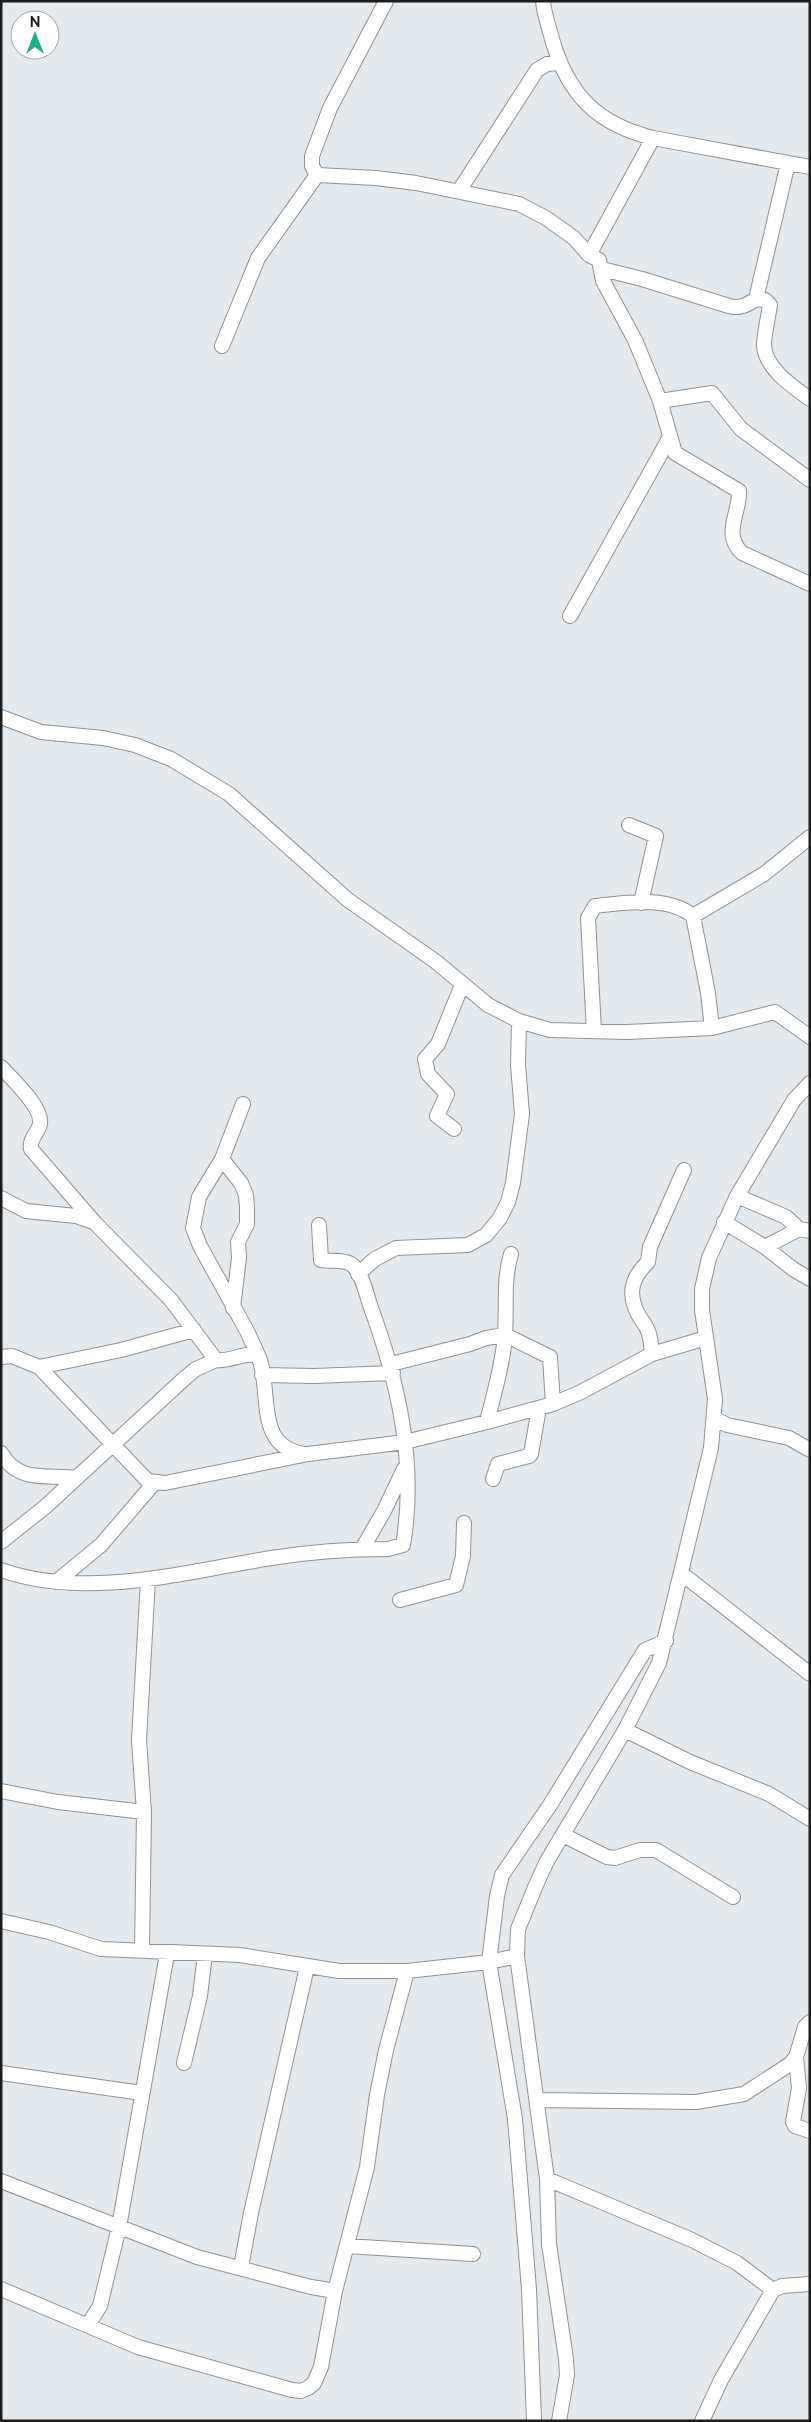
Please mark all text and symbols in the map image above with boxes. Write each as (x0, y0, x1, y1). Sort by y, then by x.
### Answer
north arrow (10, 10, 60, 60)
text: N (30, 14, 40, 30)

